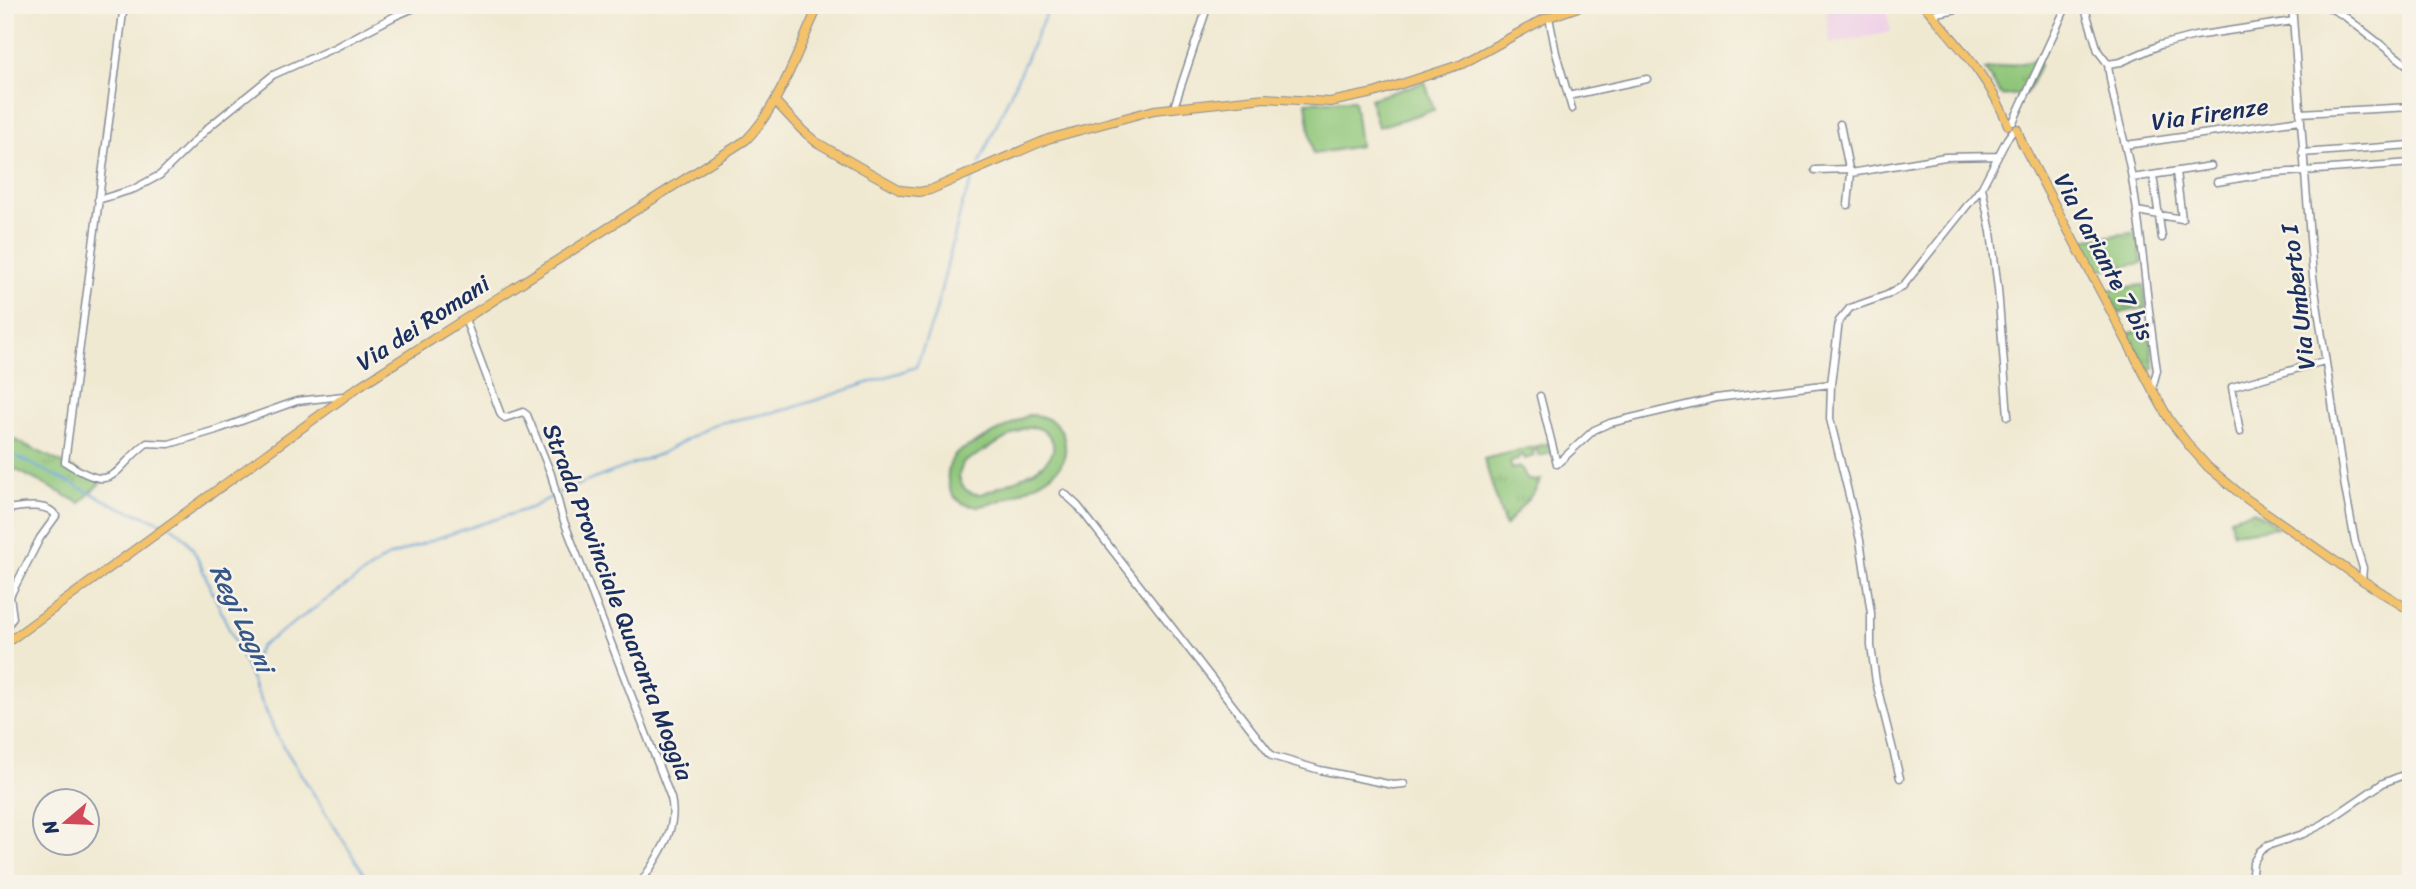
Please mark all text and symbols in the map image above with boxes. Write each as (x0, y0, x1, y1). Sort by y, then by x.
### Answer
street label: Via Firenze (2149, 85, 2271, 143)
street label: Via Variante 7 bis (2042, 165, 2166, 349)
street label: Via Umberto I (2268, 220, 2328, 372)
street label: Via dei Romani (347, 263, 500, 382)
street label: Strada Provinciale Quaranta Moggia (530, 417, 706, 788)
water label: Regi Lagni (197, 556, 289, 685)
north arrow (32, 788, 102, 858)
text: N (32, 815, 68, 840)

